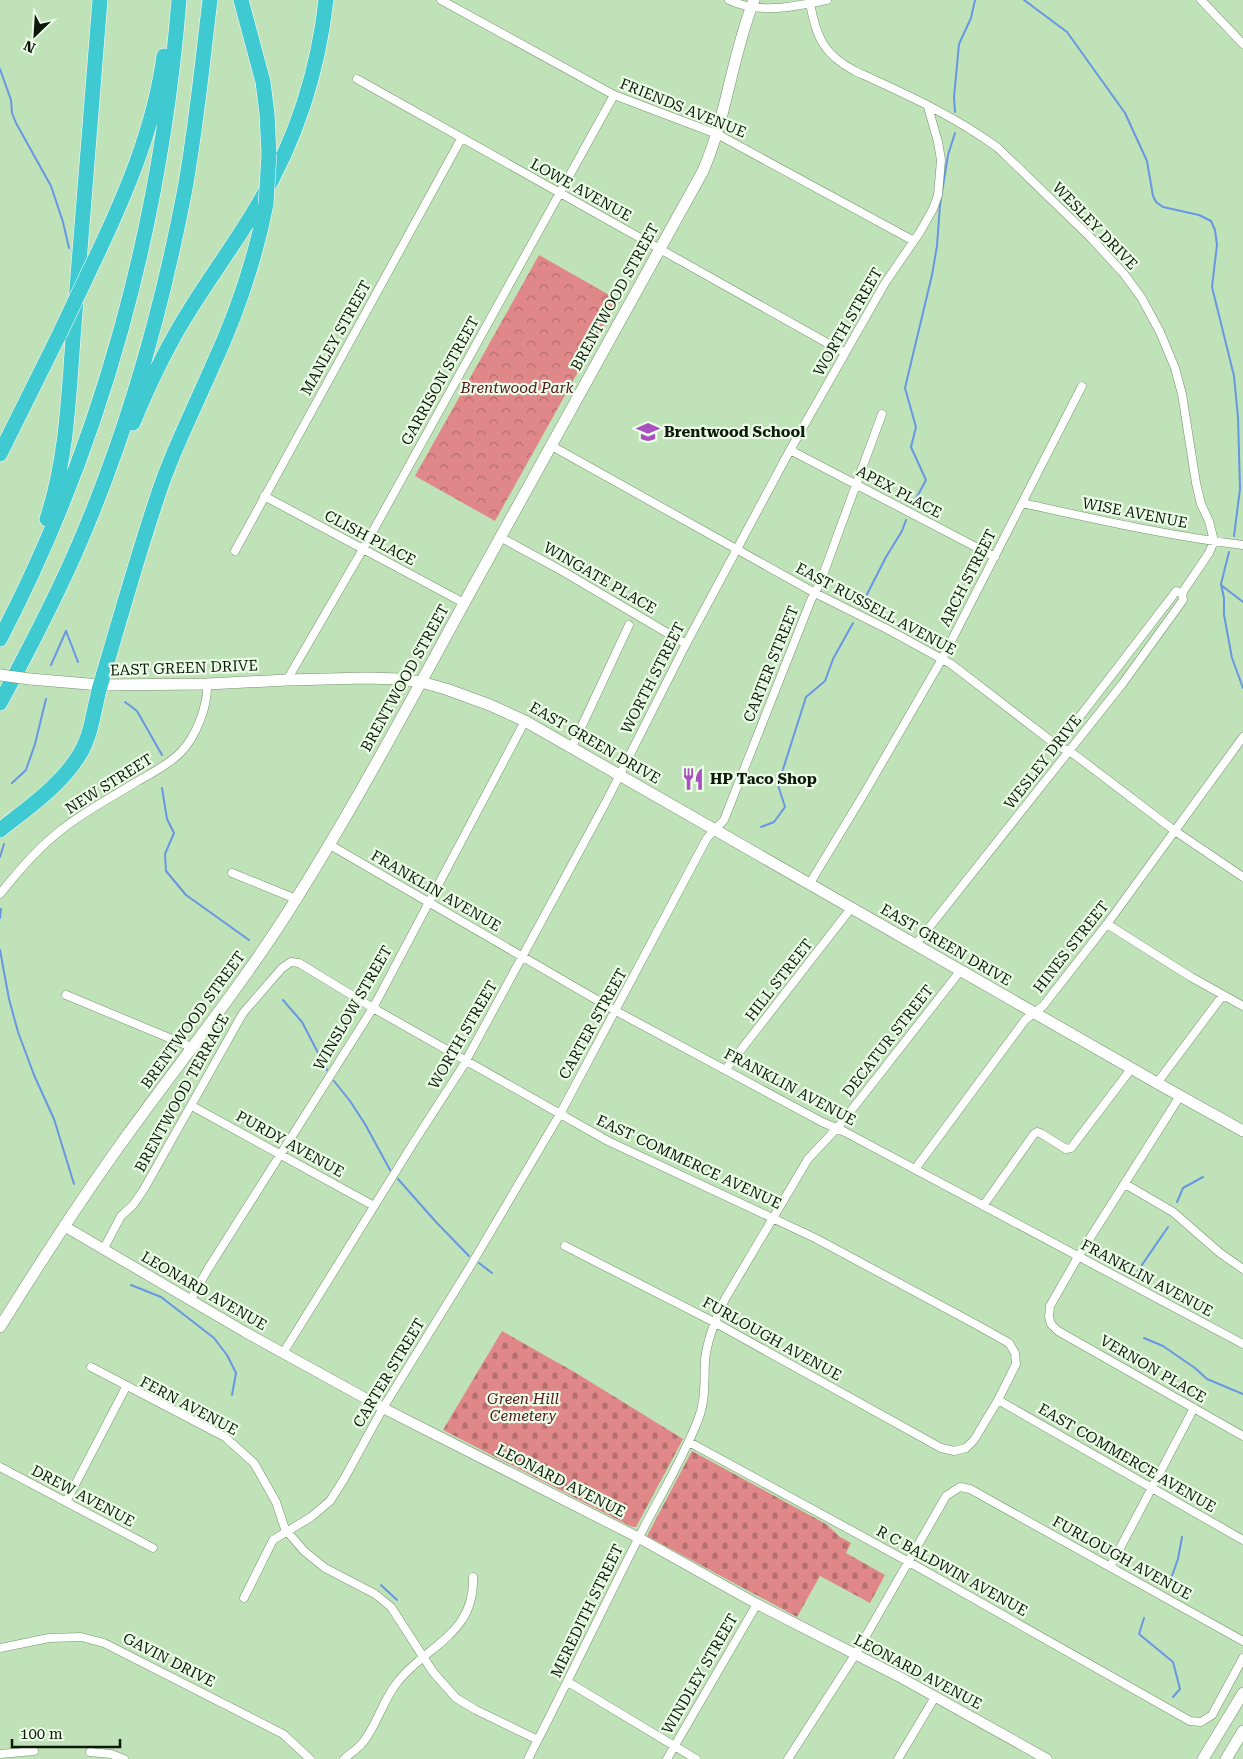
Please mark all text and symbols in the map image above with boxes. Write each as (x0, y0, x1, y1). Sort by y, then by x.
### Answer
north arrow (10, 10, 60, 60)
text: N (21, 37, 38, 56)
street label: FRIENDS AVENUE (617, 74, 749, 142)
street label: LOWE AVENUE (527, 155, 635, 225)
street label: WESLEY DRIVE (1049, 178, 1141, 274)
street label: BRENTWOOD STREET (567, 220, 663, 374)
street label: WORTH STREET (810, 265, 886, 379)
street label: MANLEY STREET (297, 278, 375, 398)
street label: GARRISON STREET (397, 314, 483, 448)
park label: Brentwood Park (459, 379, 574, 397)
school or university icon: Brentwood School (635, 419, 661, 445)
place label: Brentwood School (664, 423, 805, 441)
street label: APEX PLACE (853, 462, 945, 522)
street label: WISE AVENUE (1081, 494, 1189, 532)
street label: CLISH PLACE (321, 506, 419, 570)
street label: ARCH STREET (936, 526, 1000, 630)
street label: WINGATE PLACE (540, 538, 660, 618)
street label: EAST RUSSELL AVENUE (793, 559, 959, 659)
street label: BRENTWOOD STREET (357, 601, 453, 755)
street label: CARTER STREET (739, 603, 803, 725)
street label: WORTH STREET (617, 620, 689, 736)
street label: EAST GREEN DRIVE (110, 656, 258, 680)
street label: EAST GREEN DRIVE (526, 698, 664, 788)
street label: WESLEY DRIVE (1001, 711, 1085, 813)
street label: NEW STREET (62, 750, 156, 818)
restaurant icon: HP Taco Shop (680, 766, 706, 792)
place label: HP Taco Shop (710, 770, 817, 788)
street label: FRANKLIN AVENUE (368, 846, 504, 936)
street label: HINES STREET (1030, 897, 1112, 997)
street label: EAST GREEN DRIVE (877, 900, 1015, 990)
street label: HILL STREET (741, 935, 817, 1025)
street label: WINSLOW STREET (310, 942, 396, 1074)
street label: BRENTWOOD STREET (137, 948, 249, 1092)
street label: CARTER STREET (555, 965, 631, 1083)
street label: WORTH STREET (425, 978, 501, 1092)
street label: DECATUR STREET (839, 982, 937, 1100)
street label: BRENTWOOD TERRACE (131, 1011, 233, 1175)
street label: FRANKLIN AVENUE (721, 1045, 859, 1129)
street label: PURDY AVENUE (233, 1107, 347, 1181)
street label: EAST COMMERCE AVENUE (594, 1111, 784, 1213)
street label: FRANKLIN AVENUE (1078, 1236, 1216, 1320)
street label: LEONARD AVENUE (138, 1248, 270, 1334)
street label: FURLOUGH AVENUE (699, 1293, 845, 1385)
street label: CARTER STREET (349, 1315, 429, 1431)
street label: VERNON PLACE (1097, 1331, 1209, 1407)
street label: FERN AVENUE (137, 1373, 241, 1439)
park label: Green Hill Cemetery (487, 1390, 559, 1425)
street label: EAST COMMERCE AVENUE (1035, 1400, 1219, 1516)
street label: LEONARD AVENUE (494, 1441, 628, 1521)
street label: DREW AVENUE (28, 1461, 138, 1531)
street label: FURLOUGH AVENUE (1049, 1512, 1195, 1604)
street label: R C BALDWIN AVENUE (873, 1522, 1031, 1620)
street label: MEREDITH STREET (547, 1541, 627, 1681)
street label: WINDLEY STREET (658, 1611, 742, 1737)
street label: GAVIN DRIVE (120, 1629, 218, 1691)
street label: LEONARD AVENUE (851, 1631, 985, 1713)
scale bar (12, 1716, 120, 1748)
text: 100 m (20, 1725, 63, 1743)

